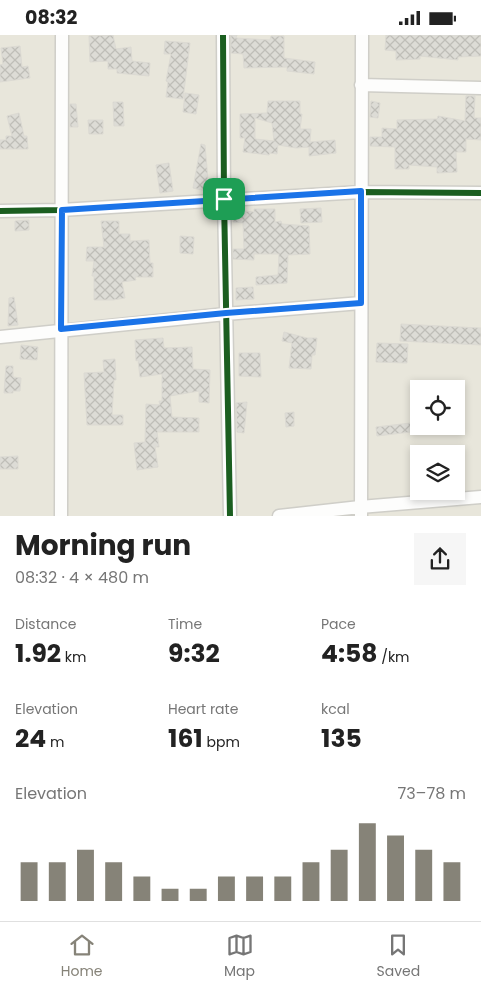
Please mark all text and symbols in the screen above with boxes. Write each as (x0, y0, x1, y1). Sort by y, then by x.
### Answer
text: 08:32 (25, 4, 77, 31)
pin (203, 178, 245, 220)
icon: arrive (210, 185, 238, 213)
map controls (410, 380, 465, 500)
button: locate (410, 380, 465, 435)
button: layers (410, 445, 465, 500)
text: Morning run (15, 526, 191, 565)
button: share (414, 533, 466, 585)
text: 08:32 · 4 × 480 m (15, 566, 149, 589)
text: Distance (15, 614, 76, 634)
text: Time (168, 614, 202, 634)
text: Pace (321, 614, 356, 634)
text: 1.92 (15, 636, 61, 671)
text: 9:32 (168, 636, 220, 671)
text: 4:58 (321, 636, 377, 671)
text: km (61, 647, 86, 667)
text: /km (377, 647, 410, 667)
text: Elevation (15, 699, 78, 719)
text: Heart rate (168, 699, 238, 719)
text: kcal (321, 699, 350, 719)
text: 24 (15, 721, 46, 756)
text: 161 (168, 721, 203, 756)
text: 135 (321, 721, 362, 756)
text: m (46, 732, 64, 752)
text: bpm (203, 732, 240, 752)
text: Elevation (15, 782, 87, 805)
text: 73–78 m (397, 782, 466, 805)
tab: Home (61, 931, 103, 982)
tab: Map (224, 931, 255, 982)
tab: Saved (377, 931, 420, 982)

